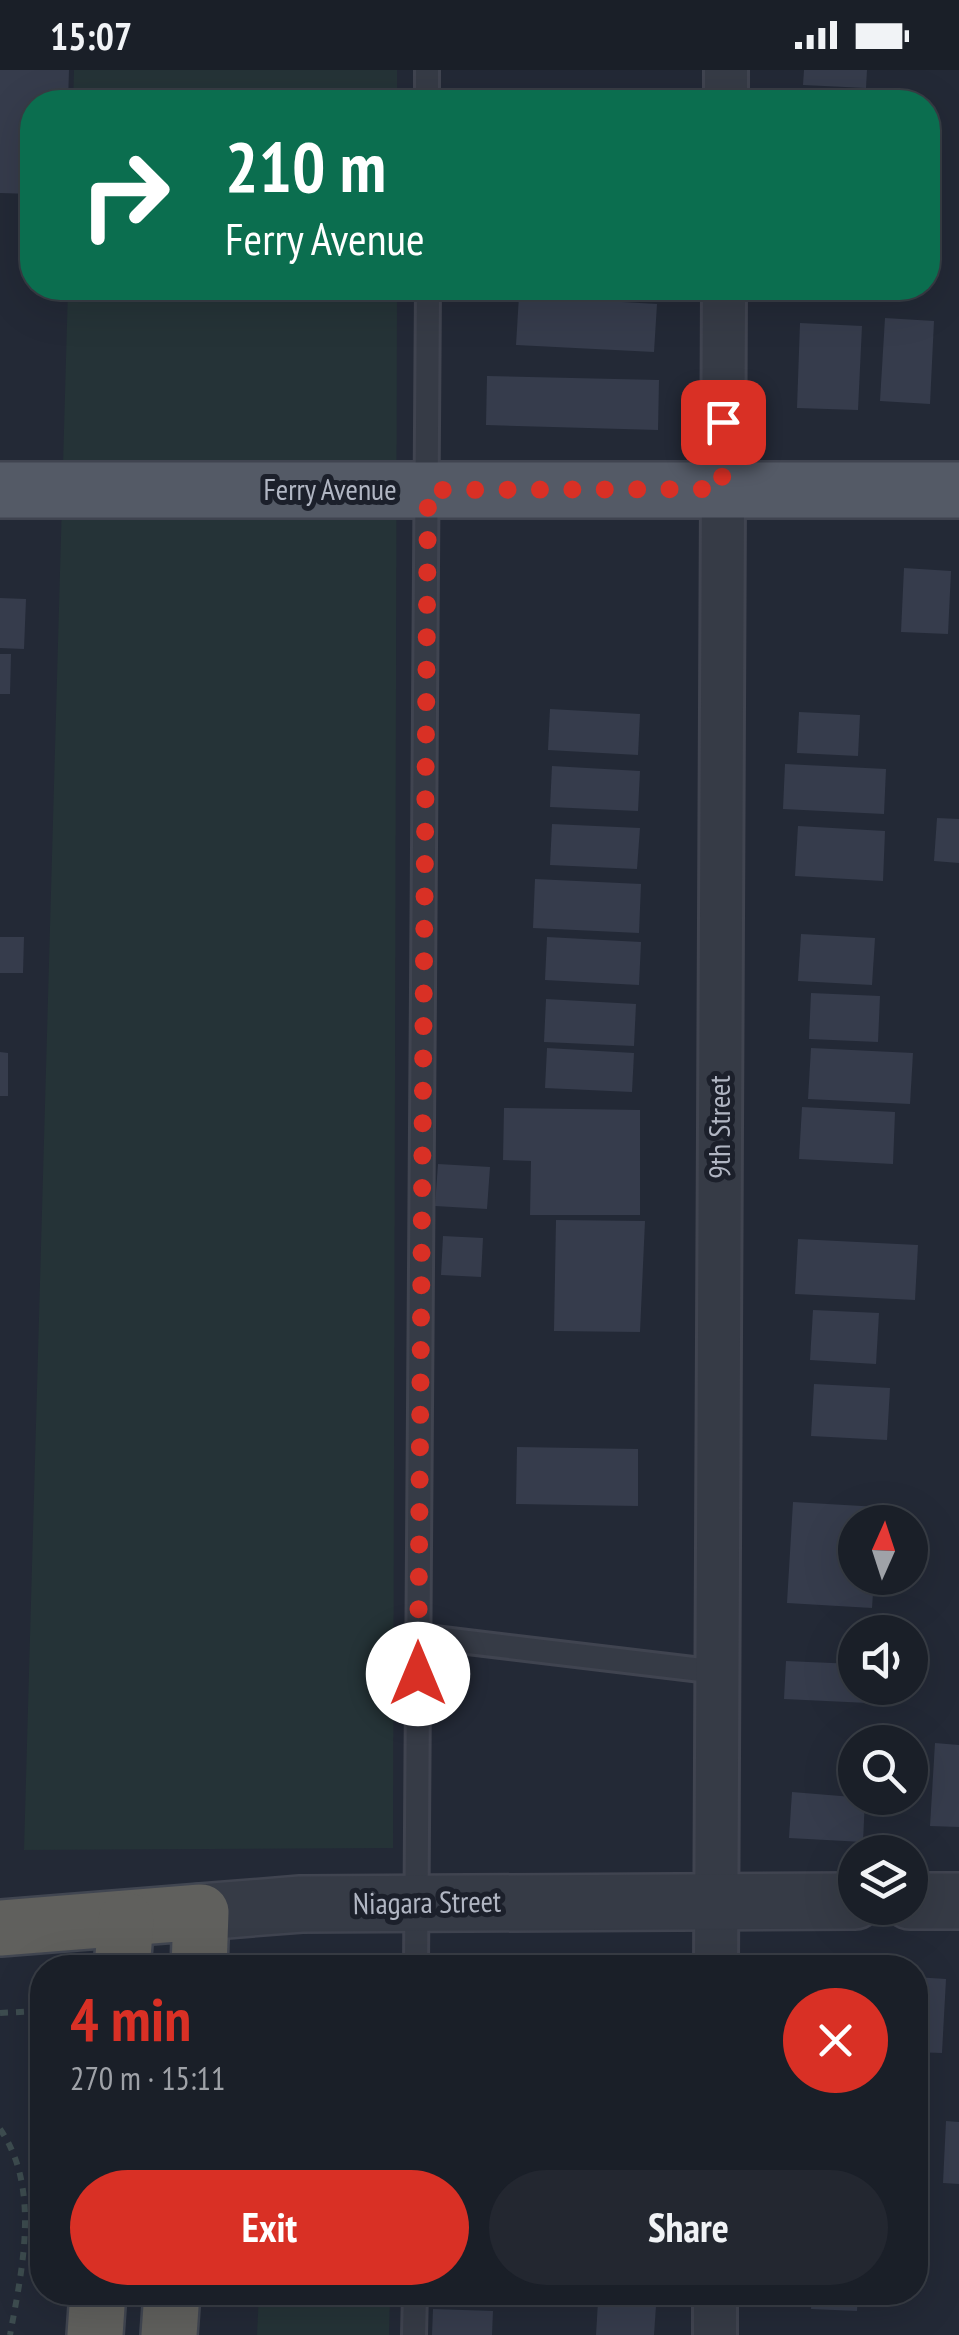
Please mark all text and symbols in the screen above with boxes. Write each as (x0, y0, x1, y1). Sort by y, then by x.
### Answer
text: 15:07 (50, 11, 132, 60)
text: 210 m (225, 121, 386, 211)
icon: right (60, 130, 190, 260)
text: Ferry Avenue (225, 209, 425, 267)
pin (681, 380, 766, 465)
icon: arrive (696, 395, 751, 450)
street label: Ferry Avenue (263, 469, 397, 508)
street label: 9th Street (699, 1075, 738, 1179)
north arrow (838, 1505, 928, 1595)
map controls (838, 1505, 928, 1925)
button: sound (838, 1615, 928, 1705)
position arrow (366, 1622, 470, 1726)
button: search (838, 1725, 928, 1815)
button: layers (838, 1835, 928, 1925)
street label: Niagara Street (352, 1881, 502, 1922)
text: 4 min (70, 1980, 191, 2058)
button: close (783, 1988, 888, 2093)
text: 270 m · 15:11 (70, 2057, 225, 2099)
button: Exit (70, 2170, 469, 2285)
button: Share (489, 2170, 888, 2285)

